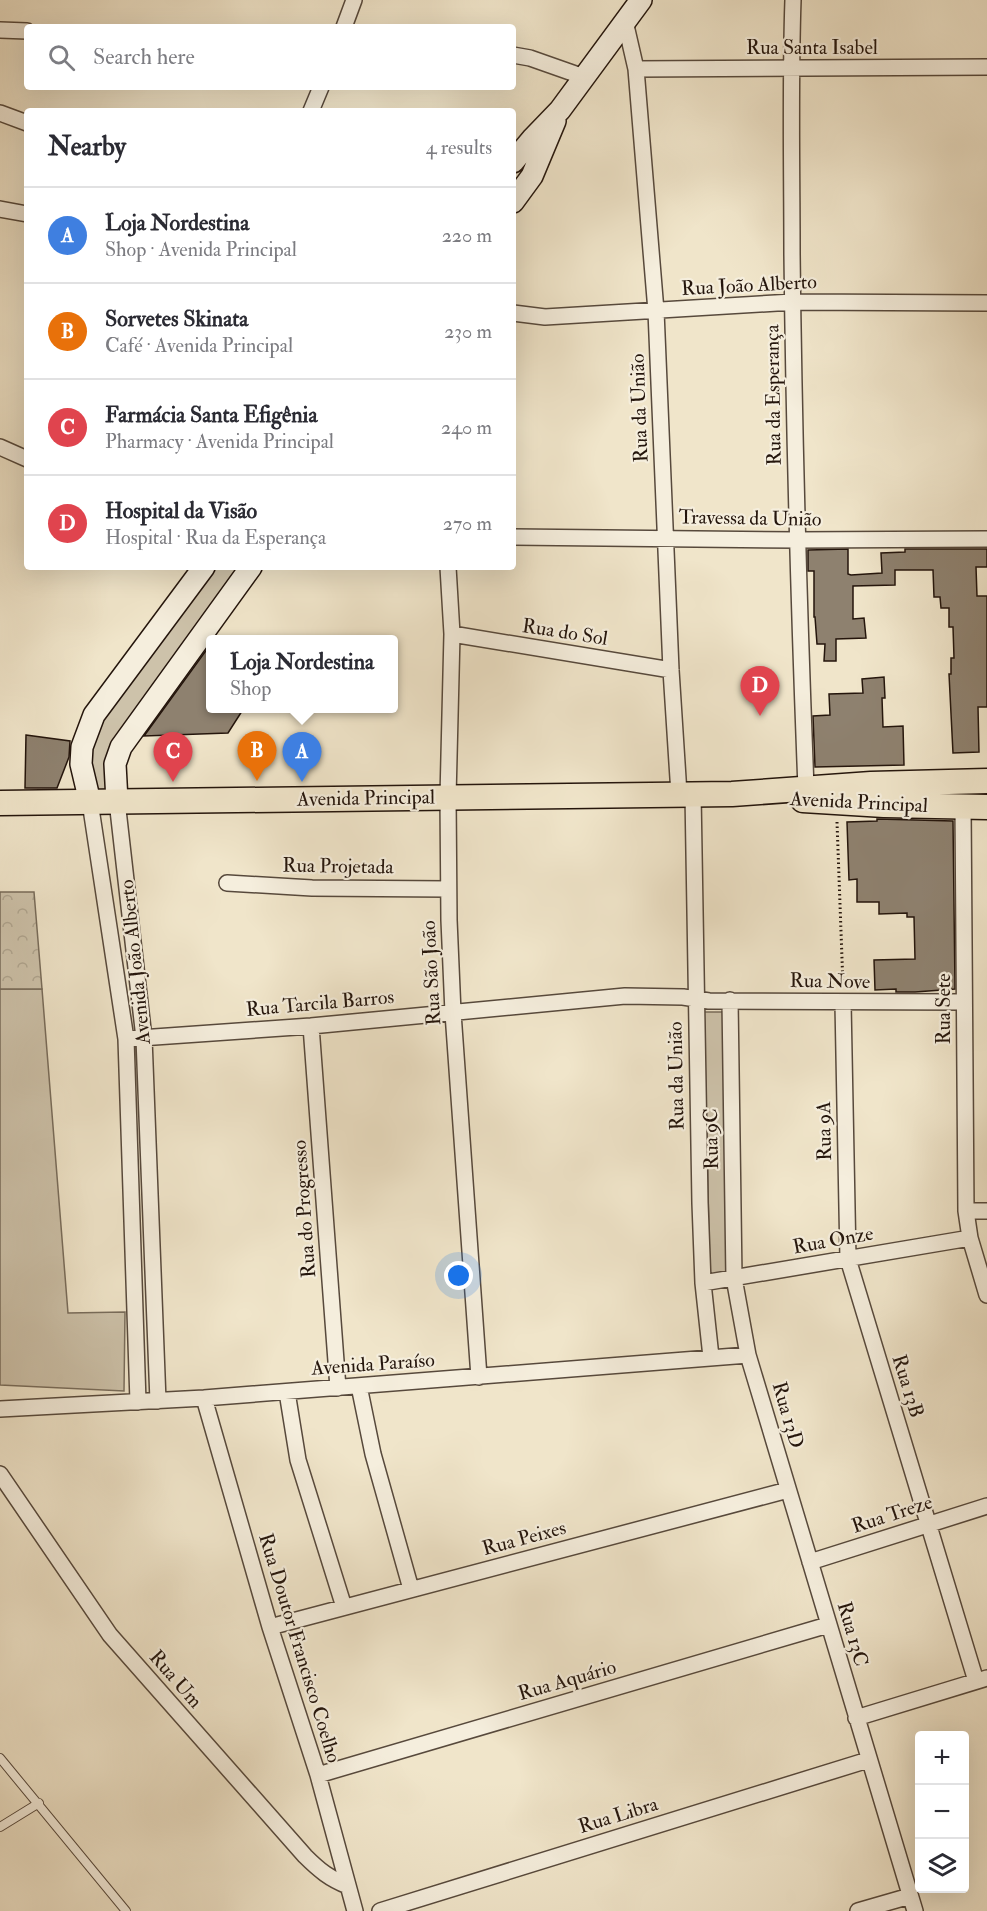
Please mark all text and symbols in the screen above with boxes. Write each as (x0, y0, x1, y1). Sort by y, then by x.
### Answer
search box (24, 24, 516, 90)
street label: Rua Santa Isabel (746, 35, 878, 60)
icon: search (45, 41, 78, 74)
text: Search here (93, 43, 195, 71)
text: Nearby (48, 131, 126, 163)
text: 4 results (426, 135, 492, 160)
text: Loja Nordestina (105, 209, 249, 237)
text: A (61, 223, 74, 248)
text: 220 m (442, 223, 492, 248)
text: Shop · Avenida Principal (105, 237, 297, 262)
street label: Rua João Alberto (681, 269, 817, 301)
text: Sorvetes Skinata (105, 305, 248, 333)
text: B (61, 319, 74, 344)
text: 230 m (444, 319, 492, 344)
street label: Rua da Esperança (759, 323, 788, 466)
text: Café · Avenida Principal (105, 333, 293, 358)
street label: Rua da União (625, 353, 653, 463)
text: Farmácia Santa Efigênia (105, 401, 317, 429)
text: C (60, 415, 75, 440)
text: 240 m (441, 415, 492, 440)
text: Pharmacy · Avenida Principal (105, 429, 334, 454)
text: Hospital da Visão (105, 497, 257, 525)
street label: Travessa da União (678, 504, 822, 532)
text: D (59, 511, 76, 536)
text: 270 m (443, 511, 492, 536)
text: Hospital · Rua da Esperança (105, 525, 326, 550)
street label: Rua do Sol (520, 613, 610, 651)
popup (206, 635, 398, 713)
text: Loja Nordestina (230, 648, 374, 676)
pin: D (740, 666, 780, 716)
text: Shop (230, 676, 271, 701)
pin: C (154, 732, 192, 782)
pin: B (238, 732, 276, 781)
pin: A (282, 732, 322, 782)
street label: Avenida Principal (296, 784, 435, 813)
street label: Avenida Principal (788, 786, 929, 819)
street label: Rua Projetada (282, 853, 395, 879)
street label: Avenida João Alberto (114, 878, 156, 1047)
street label: Rua São João (416, 920, 446, 1026)
street label: Rua Nove (789, 968, 871, 994)
street label: Rua Sete (931, 973, 956, 1045)
street label: Rua Tarcila Barros (245, 984, 395, 1022)
street label: Rua da União (663, 1021, 689, 1131)
street label: Rua 9A (811, 1101, 837, 1161)
street label: Rua 9C (698, 1108, 724, 1170)
street label: Rua do Progresso (287, 1139, 321, 1279)
street label: Rua Onze (791, 1221, 875, 1259)
your location (444, 1261, 473, 1290)
street label: Avenida Paraíso (309, 1347, 436, 1381)
street label: Rua 13B (887, 1351, 929, 1421)
street label: Rua 13D (767, 1379, 809, 1451)
street label: Rua Treze (848, 1489, 936, 1539)
street label: Rua Peixes (479, 1515, 569, 1561)
street label: Rua Doutor Francisco Coelho (253, 1530, 347, 1766)
street label: Rua 13C (832, 1599, 874, 1669)
street label: Rua Um (144, 1645, 208, 1713)
street label: Rua Aquário (515, 1654, 619, 1706)
map controls (915, 1731, 969, 1893)
button: + (915, 1731, 969, 1785)
button: − (915, 1785, 969, 1839)
street label: Rua Libra (575, 1791, 662, 1839)
button: layers (915, 1839, 969, 1893)

